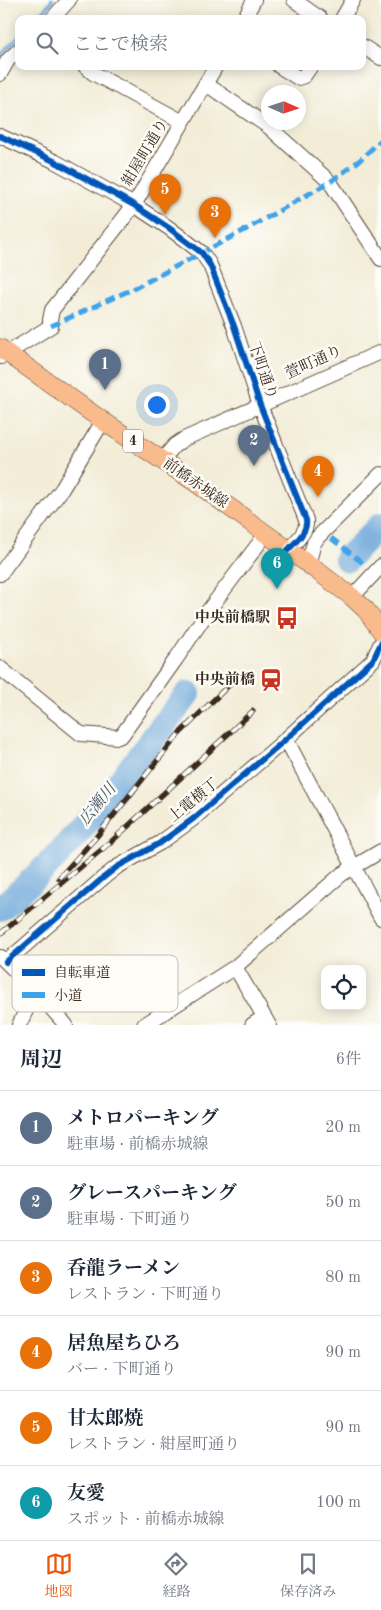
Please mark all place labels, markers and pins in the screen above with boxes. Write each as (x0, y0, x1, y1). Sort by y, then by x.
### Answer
pin: 5 (149, 174, 181, 215)
pin: 3 (199, 197, 231, 238)
pin: 1 (89, 349, 121, 390)
pin: 2 (238, 425, 270, 466)
pin: 4 (302, 456, 334, 497)
pin: 6 (261, 548, 293, 589)
bus stop icon: 中央前橋駅 (274, 605, 300, 631)
place label: 中央前橋駅 (195, 609, 270, 626)
station icon: 中央前橋 (258, 667, 284, 693)
place label: 中央前橋 (195, 671, 255, 688)

